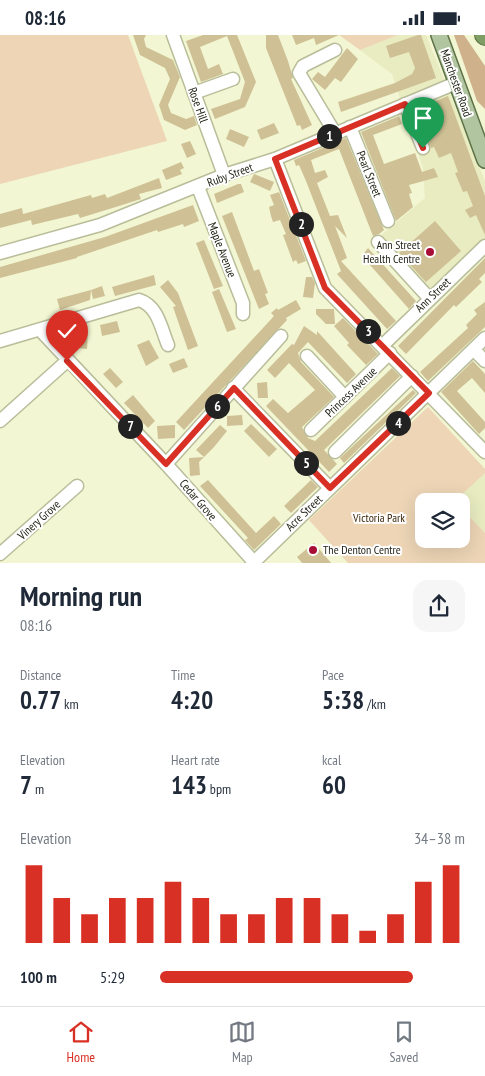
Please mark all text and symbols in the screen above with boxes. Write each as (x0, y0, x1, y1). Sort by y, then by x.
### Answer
text: 08:16 (25, 6, 66, 30)
street label: Manchester Road (437, 47, 476, 119)
street label: Rose Hill (185, 85, 212, 125)
pin (402, 97, 444, 148)
icon: arrive (409, 104, 437, 132)
pin: 1 (316, 123, 342, 149)
text: 1 (326, 127, 333, 145)
street label: Pearl Street (353, 149, 386, 200)
street label: Ruby Street (205, 159, 255, 190)
pin: 2 (288, 211, 314, 237)
text: 2 (298, 215, 305, 233)
street label: Maple Avenue (205, 220, 240, 280)
place label: Ann Street Health Centre (363, 237, 421, 266)
marker: Ann Street Health Centre (424, 246, 436, 258)
street label: Ann Street (412, 274, 454, 315)
pin (46, 310, 88, 361)
icon: check (53, 317, 81, 345)
pin: 3 (356, 319, 380, 343)
text: 3 (365, 322, 372, 340)
street label: Princess Avenue (322, 363, 380, 420)
pin: 6 (204, 393, 230, 419)
text: 6 (214, 397, 221, 415)
pin: 4 (386, 411, 410, 435)
pin: 7 (118, 413, 142, 439)
text: 4 (395, 414, 402, 432)
text: 7 (127, 417, 134, 435)
pin: 5 (294, 451, 318, 475)
text: 5 (303, 454, 310, 472)
street label: Cedar Grove (176, 476, 220, 523)
street label: Acre Street (282, 491, 326, 534)
map controls (415, 493, 470, 548)
button: layers (415, 493, 470, 548)
street label: Vinery Grove (13, 497, 63, 543)
park label: Victoria Park (352, 510, 405, 525)
place label: The Denton Centre (323, 542, 401, 557)
marker: The Denton Centre (307, 544, 319, 556)
text: Morning run (20, 577, 142, 614)
button: share (413, 580, 465, 632)
text: 08:16 (20, 615, 52, 635)
text: Distance (20, 666, 61, 684)
text: Time (171, 666, 195, 684)
text: Pace (322, 666, 344, 684)
text: 0.77 (20, 684, 61, 716)
text: 4:20 (171, 684, 213, 716)
text: 5:38 (322, 684, 364, 716)
text: km (61, 695, 79, 713)
text: /km (364, 695, 386, 713)
text: Elevation (20, 751, 65, 769)
text: Heart rate (171, 751, 220, 769)
text: kcal (322, 751, 341, 769)
text: 7 (20, 769, 32, 801)
text: 143 (171, 769, 207, 801)
text: 60 (322, 769, 346, 801)
text: m (32, 780, 44, 798)
text: bpm (207, 780, 231, 798)
text: Elevation (20, 828, 71, 848)
text: 34–38 m (414, 828, 465, 848)
text: 100 m (20, 967, 57, 987)
text: 5:29 (100, 967, 125, 987)
tab: Home (67, 1018, 95, 1066)
tab: Map (228, 1018, 256, 1066)
tab: Saved (390, 1018, 418, 1066)

